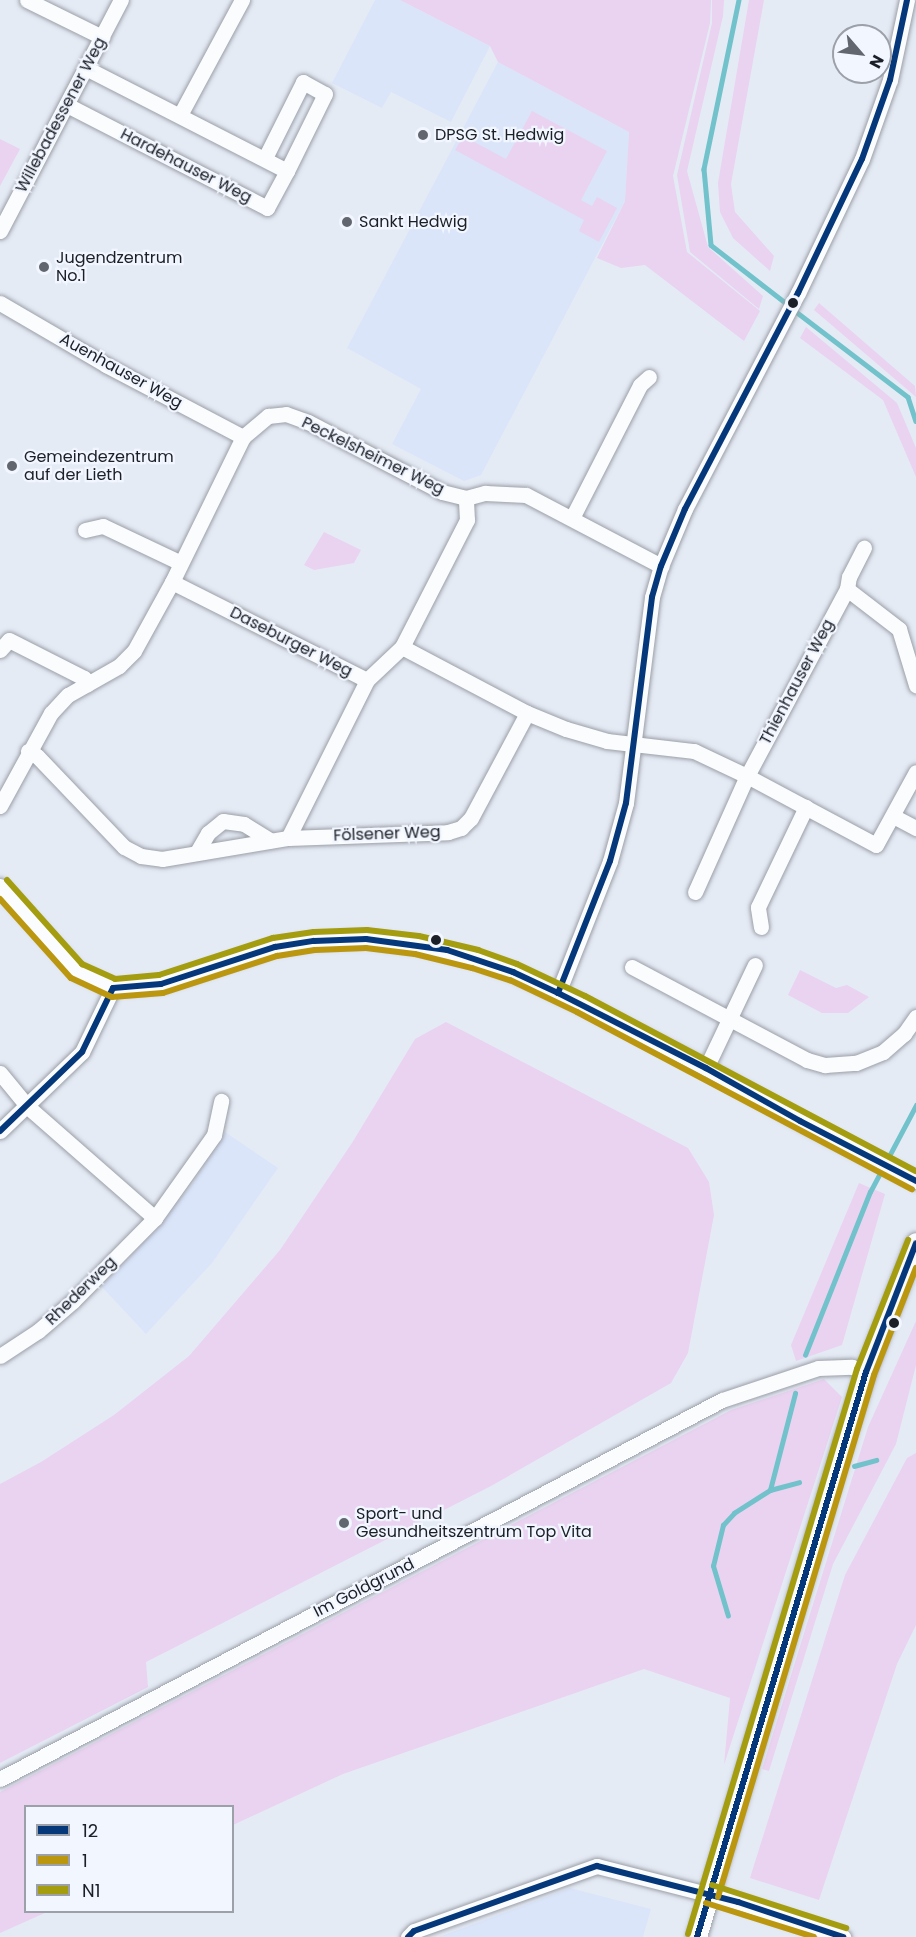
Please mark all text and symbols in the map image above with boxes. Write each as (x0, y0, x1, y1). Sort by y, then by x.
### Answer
north arrow (832, 24, 892, 84)
street label: Willebadessener Weg (12, 34, 110, 196)
text: N (864, 51, 890, 72)
street label: Hardehauser Weg (117, 125, 255, 207)
place label: DPSG St. Hedwig (435, 125, 564, 145)
marker: DPSG St. Hedwig (416, 128, 430, 142)
place label: Sankt Hedwig (359, 212, 467, 232)
marker: Sankt Hedwig (340, 215, 354, 229)
place label: Jugendzentrum No.1 (56, 248, 182, 286)
marker: Jugendzentrum No.1 (37, 260, 51, 274)
unlabelled marker (787, 297, 799, 309)
street label: Auenhauser Weg (56, 329, 186, 413)
street label: Peckelsheimer Weg (298, 413, 448, 499)
place label: Gemeindezentrum auf der Lieth (24, 447, 174, 485)
marker: Gemeindezentrum auf der Lieth (5, 459, 19, 473)
street label: Daseburger Weg (227, 603, 355, 681)
street label: Thienhauser Weg (756, 616, 838, 748)
street label: Fölsener Weg (333, 823, 441, 845)
unlabelled marker (430, 934, 442, 946)
street label: Rhederweg (42, 1253, 120, 1329)
unlabelled marker (888, 1317, 900, 1329)
place label: Sport- und Gesundheitszentrum Top Vita (356, 1504, 592, 1542)
marker: Sport- und Gesundheitszentrum Top Vita (337, 1516, 351, 1530)
street label: Im Goldgrund (311, 1554, 417, 1622)
legend (24, 1805, 234, 1913)
text: 12 (82, 1818, 98, 1843)
text: 1 (82, 1848, 88, 1873)
text: N1 (82, 1878, 100, 1903)

